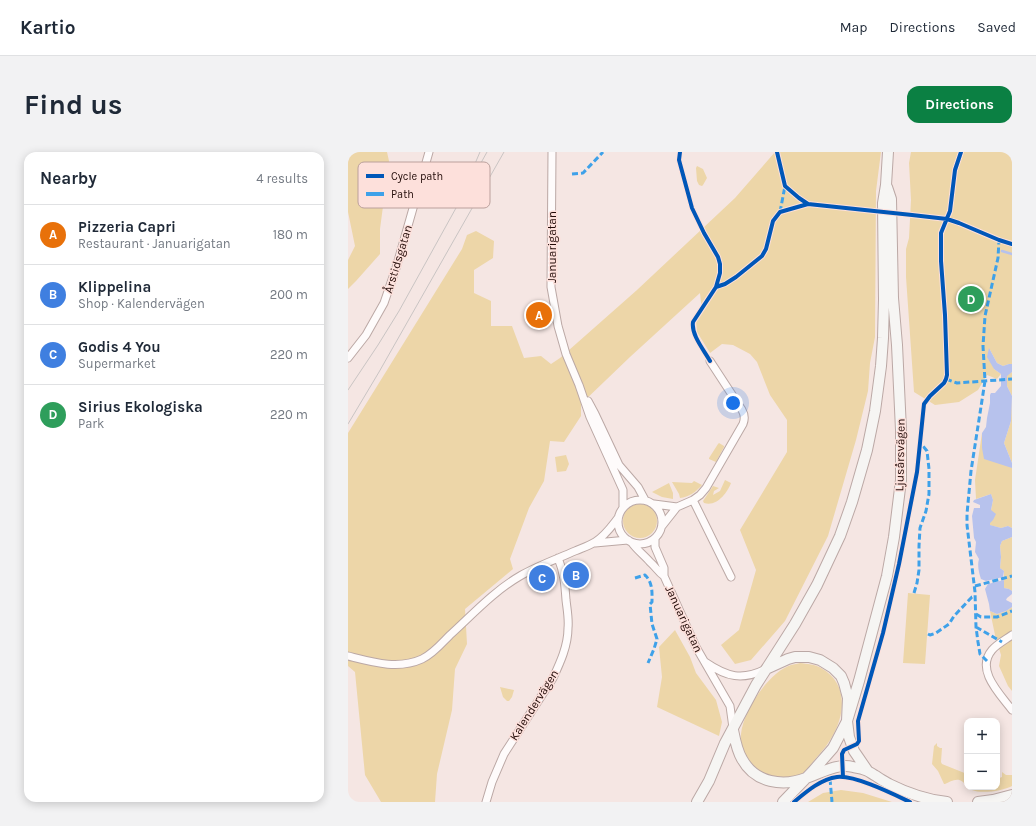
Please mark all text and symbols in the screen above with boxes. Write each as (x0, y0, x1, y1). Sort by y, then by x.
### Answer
text: Kartio (20, 17, 75, 39)
text: Map (840, 19, 868, 36)
text: Directions (890, 19, 955, 36)
text: Saved (977, 19, 1016, 36)
button: Directions (907, 86, 1012, 123)
text: Find us (24, 88, 123, 121)
legend (358, 162, 490, 208)
text: Nearby (40, 168, 97, 188)
text: Cycle path (391, 170, 443, 183)
text: 4 results (256, 171, 308, 186)
text: Path (391, 188, 414, 201)
street label: Januarigatan (545, 211, 559, 283)
text: Pizzeria Capri (78, 218, 176, 236)
street label: Årstidsgatan (381, 223, 415, 295)
text: A (49, 227, 57, 242)
text: 180 m (273, 227, 308, 242)
text: Restaurant · Januarigatan (78, 236, 231, 251)
text: Klippelina (78, 278, 151, 296)
pin: D (958, 284, 984, 314)
text: B (49, 287, 57, 302)
text: 200 m (270, 287, 308, 302)
text: Shop · Kalendervägen (78, 296, 205, 311)
pin: A (526, 300, 552, 330)
text: Godis 4 You (78, 338, 161, 356)
text: C (49, 347, 57, 362)
text: 220 m (270, 347, 308, 362)
text: Supermarket (78, 356, 156, 371)
your location (723, 393, 743, 413)
text: Sirius Ekologiska (78, 398, 203, 416)
text: D (49, 407, 57, 422)
text: 220 m (270, 407, 308, 422)
text: Park (78, 416, 104, 431)
street label: Ljusårsvägen (892, 418, 908, 492)
pin: B (563, 560, 589, 590)
pin: C (529, 563, 555, 593)
street label: Januarigatan (662, 583, 706, 655)
street label: Kalendervägen (507, 667, 561, 743)
map controls (964, 718, 1000, 790)
button: + (964, 718, 1000, 754)
button: − (964, 754, 1000, 790)

